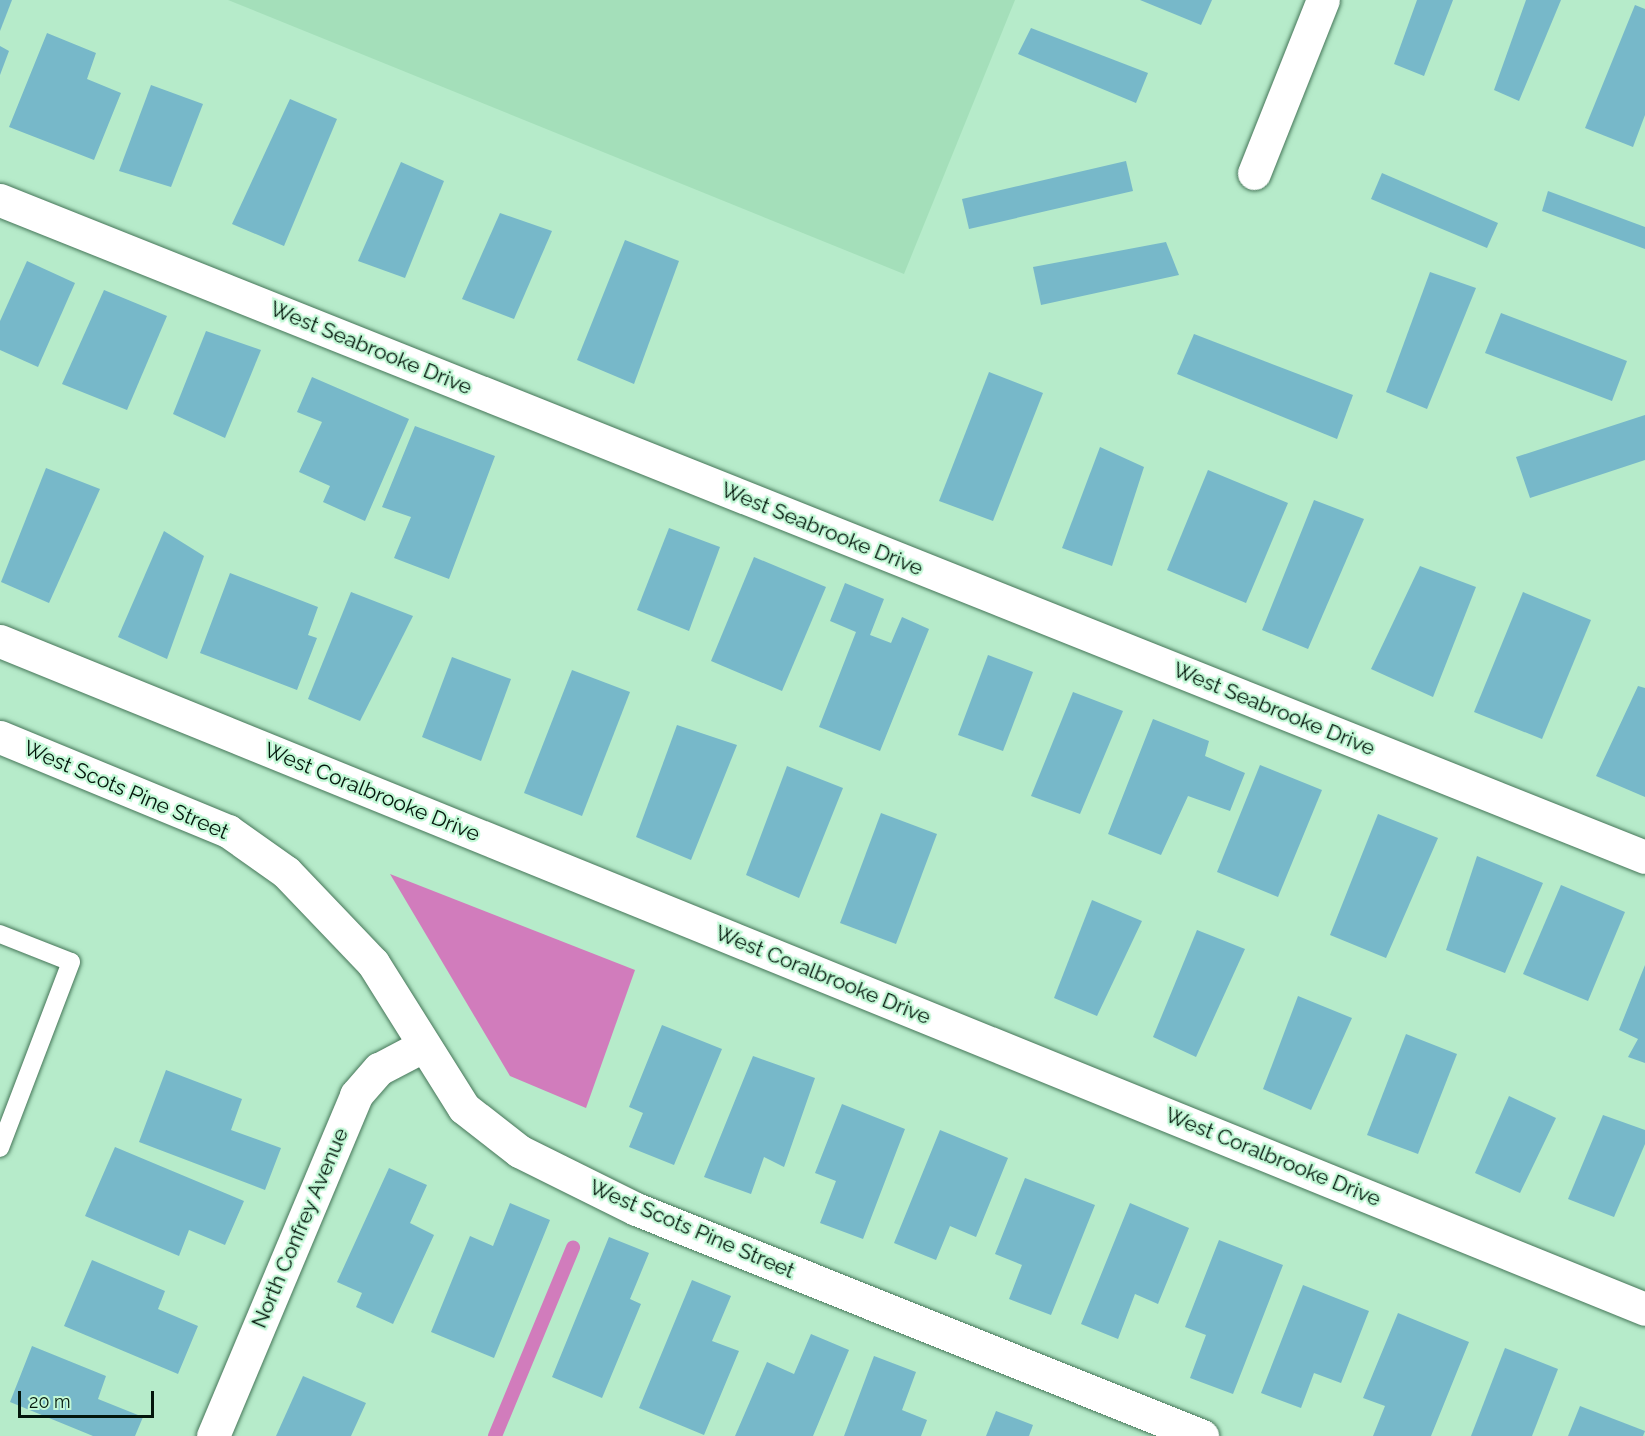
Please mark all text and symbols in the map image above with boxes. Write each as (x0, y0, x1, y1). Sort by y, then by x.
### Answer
street label: West Seabrooke Drive (266, 296, 476, 400)
street label: West Seabrooke Drive (717, 477, 927, 581)
street label: West Seabrooke Drive (1169, 657, 1379, 761)
street label: West Scots Pine Street (20, 735, 232, 845)
street label: West Coralbrooke Drive (261, 737, 483, 847)
street label: West Coralbrooke Drive (712, 920, 934, 1030)
street label: West Coralbrooke Drive (1162, 1102, 1384, 1212)
street label: North Confrey Avenue (246, 1124, 354, 1332)
street label: West Scots Pine Street (586, 1174, 798, 1284)
scale bar (21, 1379, 158, 1417)
text: 20 m (29, 1391, 71, 1412)

